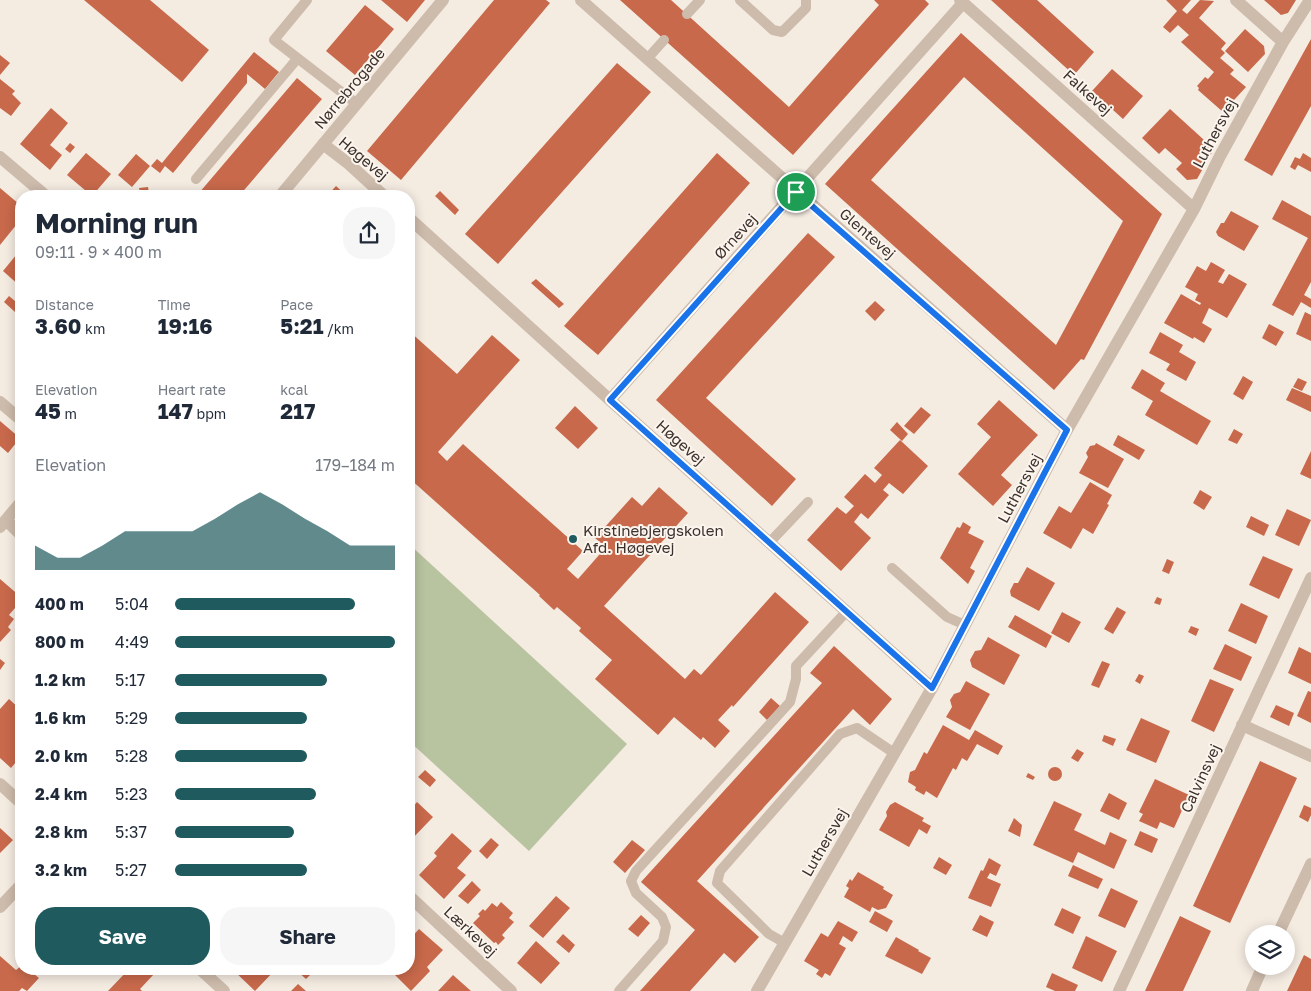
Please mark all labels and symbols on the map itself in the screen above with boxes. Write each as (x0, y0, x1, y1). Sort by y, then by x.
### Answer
street label: Nørrebrogade (310, 44, 388, 132)
street label: Falkevej (1060, 65, 1116, 119)
street label: Luthersvej (1188, 95, 1240, 171)
street label: Høgevej (336, 132, 392, 184)
pin (775, 171, 817, 213)
street label: Glentevej (836, 204, 900, 262)
street label: Ørnevej (710, 209, 760, 263)
street label: Høgevej (653, 416, 709, 468)
street label: Luthersvej (993, 450, 1045, 526)
place label: Kirstinebjergskolen Afd. Høgevej (583, 521, 724, 556)
marker: Kirstinebjergskolen Afd. Høgevej (567, 533, 579, 545)
street label: Calvinsvej (1176, 741, 1224, 815)
street label: Luthersvej (797, 805, 851, 879)
street label: Lærkevej (441, 902, 501, 960)

